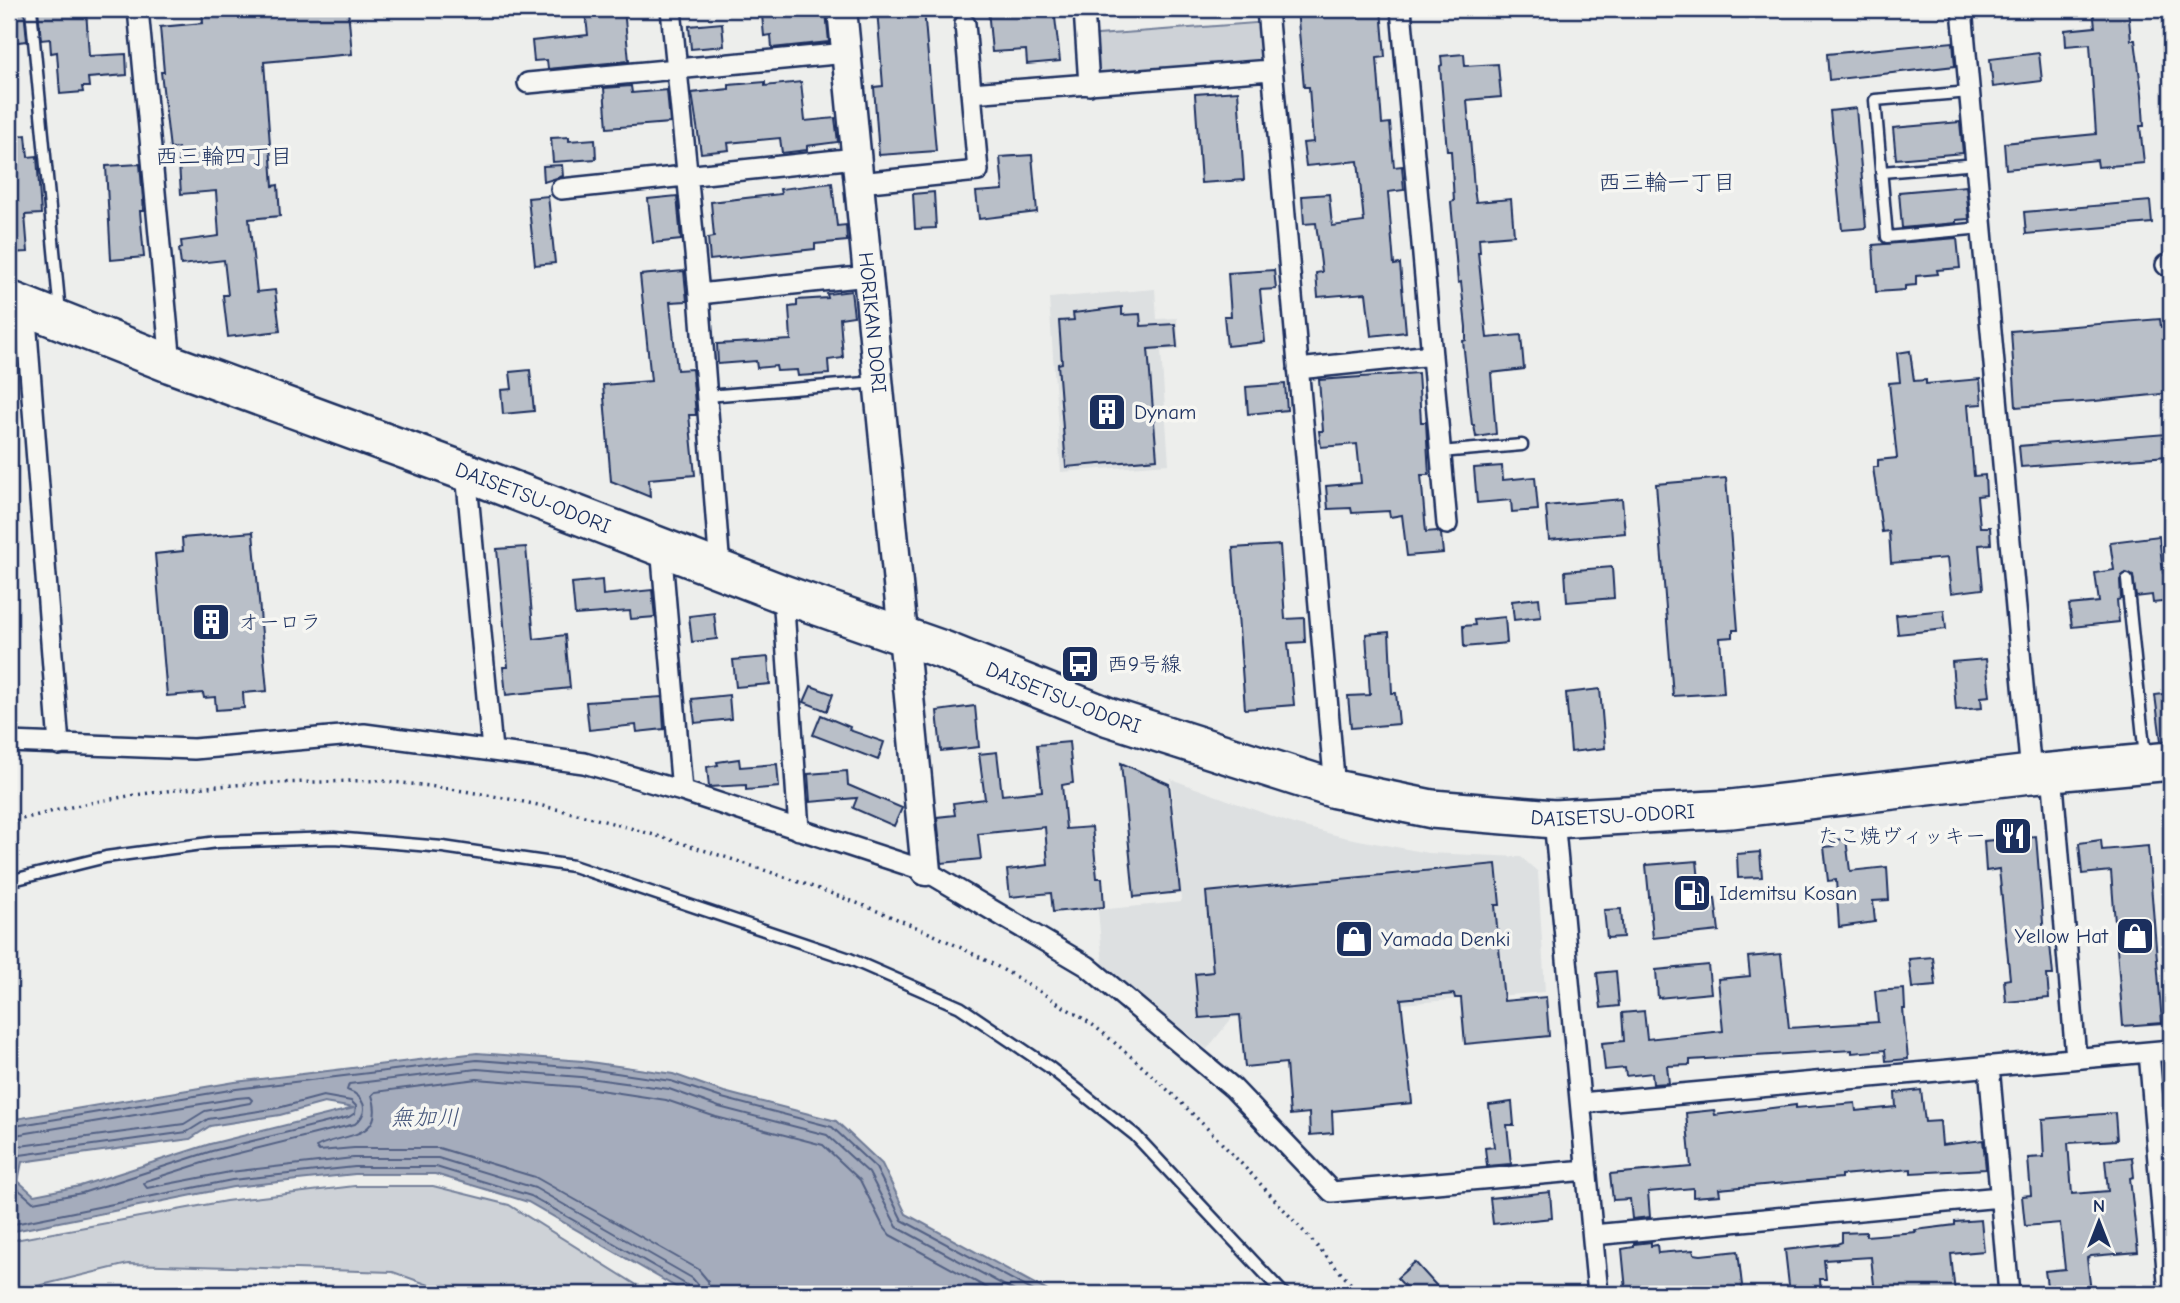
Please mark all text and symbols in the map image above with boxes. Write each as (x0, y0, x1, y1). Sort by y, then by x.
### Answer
district label: 西三輪四丁目 (155, 143, 293, 170)
district label: 西三輪一丁目 (1598, 169, 1736, 196)
street label: HORIKAN DORI (854, 251, 891, 394)
building icon: Dynam (1086, 391, 1128, 433)
place label: Dynam (1134, 400, 1196, 424)
street label: DAISETSU-ODORI (452, 457, 614, 538)
building icon: オーロラ (190, 601, 232, 643)
place label: オーロラ (238, 610, 321, 634)
bus stop icon: 西9号線 (1059, 643, 1101, 685)
place label: 西9号線 (1107, 652, 1181, 676)
street label: DAISETSU-ODORI (982, 657, 1144, 738)
street label: DAISETSU-ODORI (1530, 799, 1696, 831)
restaurant icon: たこ焼ヴィッキー (1992, 815, 2034, 857)
place label: たこ焼ヴィッキー (1818, 824, 1986, 848)
fuel station icon: Idemitsu Kosan (1671, 872, 1713, 914)
place label: Idemitsu Kosan (1719, 881, 1857, 905)
shop icon: Yellow Hat (2114, 915, 2156, 957)
shop icon: Yamada Denki (1333, 918, 1375, 960)
place label: Yellow Hat (2015, 924, 2109, 948)
place label: Yamada Denki (1381, 927, 1511, 951)
water label: 無加川 (391, 1104, 460, 1131)
north arrow (2064, 1188, 2134, 1258)
text: N (2093, 1195, 2105, 1217)

